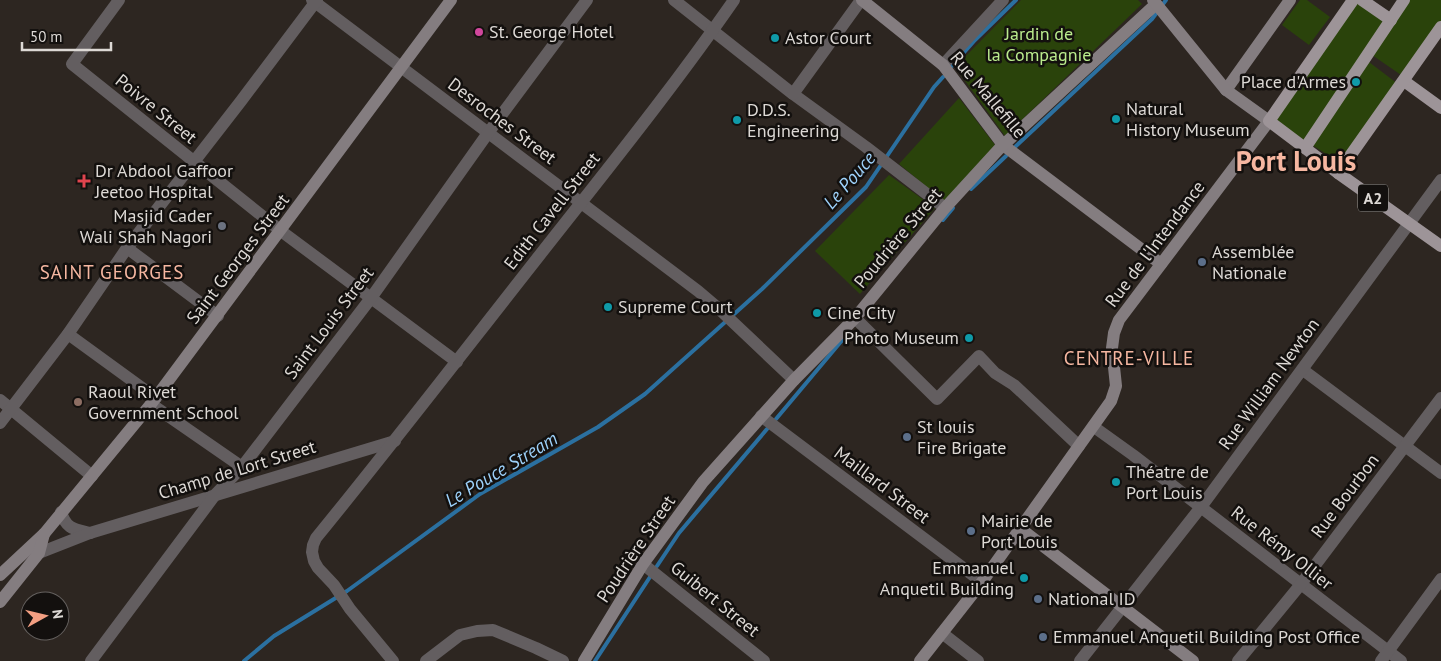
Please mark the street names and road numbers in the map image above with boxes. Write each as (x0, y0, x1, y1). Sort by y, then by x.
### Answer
street label: Rue Mallefille (945, 47, 1031, 143)
street label: Poivre Street (111, 69, 202, 149)
street label: Desroches Street (444, 72, 561, 169)
street label: Edith Cavell Street (499, 147, 605, 274)
street label: Rue de l'Intendance (1100, 176, 1210, 311)
street label: Poudrière Street (849, 183, 946, 293)
road number: A2 (1358, 184, 1388, 212)
street label: Saint Georges Street (181, 189, 294, 328)
street label: Saint Louis Street (279, 262, 378, 383)
street label: Rue William Newton (1213, 313, 1324, 454)
street label: Champ de Lort Street (155, 435, 318, 504)
street label: Maillard Street (830, 441, 935, 528)
street label: Rue Bourbon (1306, 449, 1384, 542)
street label: Poudrière Street (591, 491, 680, 607)
street label: Rue Rémy Ollier (1227, 501, 1338, 595)
street label: Guibert Street (666, 556, 764, 642)

